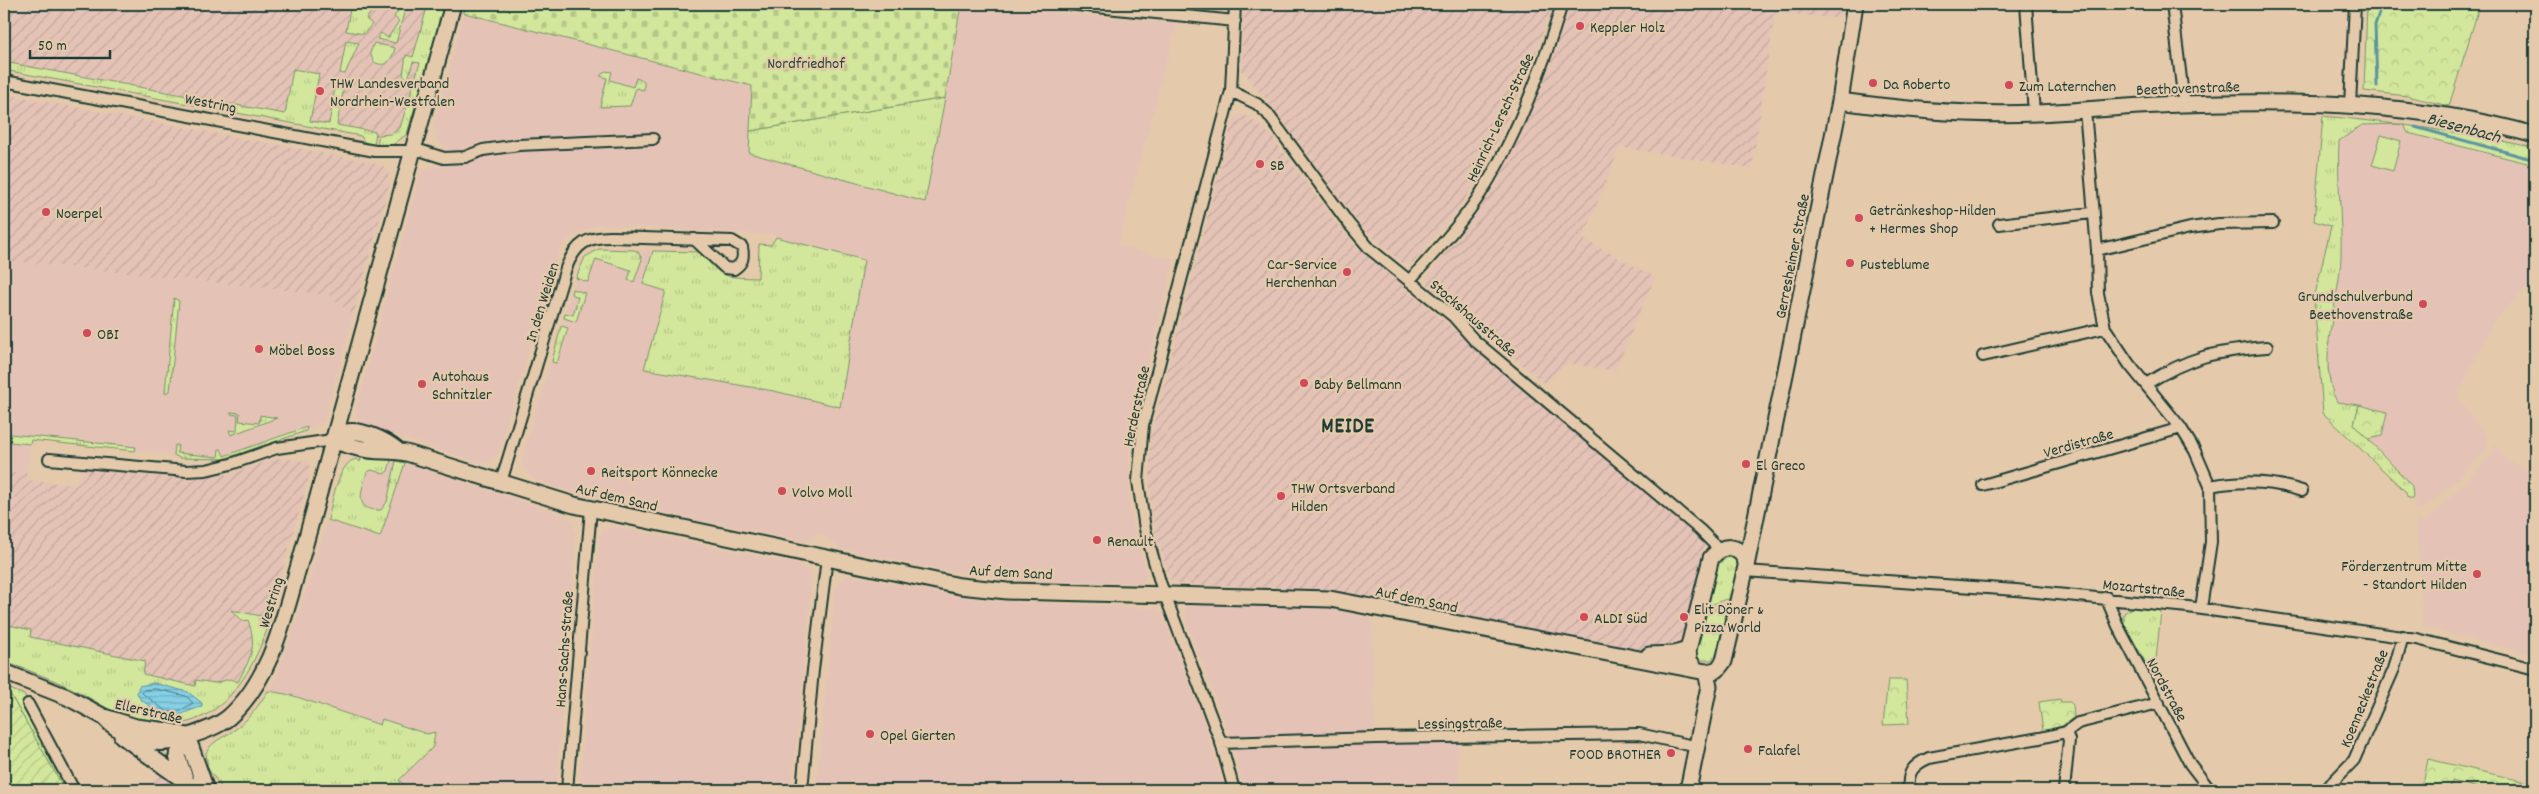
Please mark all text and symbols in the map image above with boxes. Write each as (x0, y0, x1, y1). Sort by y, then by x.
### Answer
place label: Keppler Holz (1590, 17, 1665, 40)
marker: Keppler Holz (1574, 20, 1586, 32)
scale bar (30, 28, 110, 60)
text: 50 m (38, 36, 67, 58)
street label: Heinrich-Lersch-Straße (1461, 50, 1541, 186)
park label: Nordfriedhof (767, 53, 845, 76)
place label: THW Landesverband Nordrhein-Westfalen (330, 73, 455, 114)
place label: Da Roberto (1883, 74, 1950, 97)
place label: Zum Laternchen (2019, 76, 2116, 99)
street label: Beethovenstraße (2136, 76, 2240, 103)
marker: Da Roberto (1867, 77, 1879, 89)
marker: Zum Laternchen (2003, 79, 2015, 91)
marker: THW Landesverband Nordrhein-Westfalen (314, 85, 326, 97)
street label: Westring (183, 88, 238, 121)
water label: Biesenbach (2424, 108, 2504, 151)
place label: SB (1270, 155, 1285, 178)
marker: SB (1254, 158, 1266, 170)
street label: Gerresheimer Straße (1770, 192, 1817, 321)
place label: Getränkeshop-Hilden + Hermes Shop (1869, 200, 1996, 241)
place label: Noerpel (56, 203, 102, 226)
marker: Noerpel (40, 206, 52, 218)
marker: Getränkeshop-Hilden + Hermes Shop (1853, 212, 1865, 224)
place label: Car-Service Herchenhan (1265, 254, 1337, 295)
place label: Pusteblume (1860, 254, 1930, 277)
marker: Pusteblume (1844, 257, 1856, 269)
street label: In den Weiden (520, 260, 566, 346)
marker: Car-Service Herchenhan (1341, 266, 1353, 278)
street label: Stockshausstraße (1424, 274, 1521, 363)
place label: Grundschulverbund Beethovenstraße (2298, 286, 2413, 327)
marker: Grundschulverbund Beethovenstraße (2417, 298, 2429, 310)
place label: OBI (97, 324, 119, 347)
marker: OBI (81, 327, 93, 339)
place label: Möbel Boss (269, 340, 335, 363)
marker: Möbel Boss (253, 343, 265, 355)
street label: Herderstraße (1118, 364, 1157, 449)
place label: Autohaus Schnitzler (432, 366, 492, 407)
place label: Baby Bellmann (1314, 374, 1402, 397)
marker: Baby Bellmann (1298, 377, 1310, 389)
marker: Autohaus Schnitzler (416, 378, 428, 390)
district label: MEIDE (1321, 413, 1375, 443)
street label: Verdistraße (2041, 423, 2116, 465)
place label: El Greco (1756, 455, 1805, 478)
marker: El Greco (1740, 458, 1752, 470)
place label: Reitsport Könnecke (601, 462, 718, 485)
marker: Reitsport Könnecke (585, 465, 597, 477)
street label: Auf dem Sand (573, 478, 660, 519)
place label: THW Ortsverband Hilden (1291, 478, 1395, 519)
place label: Volvo Moll (792, 482, 852, 505)
marker: Volvo Moll (776, 485, 788, 497)
marker: THW Ortsverband Hilden (1275, 490, 1287, 502)
place label: Renault (1107, 531, 1153, 554)
marker: Renault (1091, 534, 1103, 546)
place label: Förderzentrum Mitte - Standort Hilden (2341, 556, 2467, 597)
street label: Auf dem Sand (969, 560, 1053, 587)
marker: Förderzentrum Mitte - Standort Hilden (2471, 568, 2483, 580)
street label: Westring (254, 574, 291, 631)
street label: Mozartstraße (2101, 574, 2186, 605)
street label: Auf dem Sand (1373, 581, 1460, 620)
street label: Hans-Sachs-Straße (550, 590, 581, 708)
place label: Elit Döner & Pizza World (1694, 599, 1764, 640)
place label: ALDI Süd (1594, 608, 1648, 631)
marker: ALDI Süd (1578, 611, 1590, 623)
marker: Elit Döner & Pizza World (1678, 611, 1690, 623)
street label: Koenneckestraße (2335, 646, 2395, 752)
street label: Nordstraße (2139, 654, 2192, 726)
street label: Ellerstraße (112, 694, 184, 731)
street label: Lessingstraße (1417, 712, 1503, 737)
place label: Opel Gierten (880, 725, 955, 748)
marker: Opel Gierten (864, 728, 876, 740)
place label: Falafel (1758, 740, 1801, 763)
marker: Falafel (1742, 743, 1754, 755)
place label: FOOD BROTHER (1569, 744, 1661, 767)
marker: FOOD BROTHER (1665, 747, 1677, 759)

